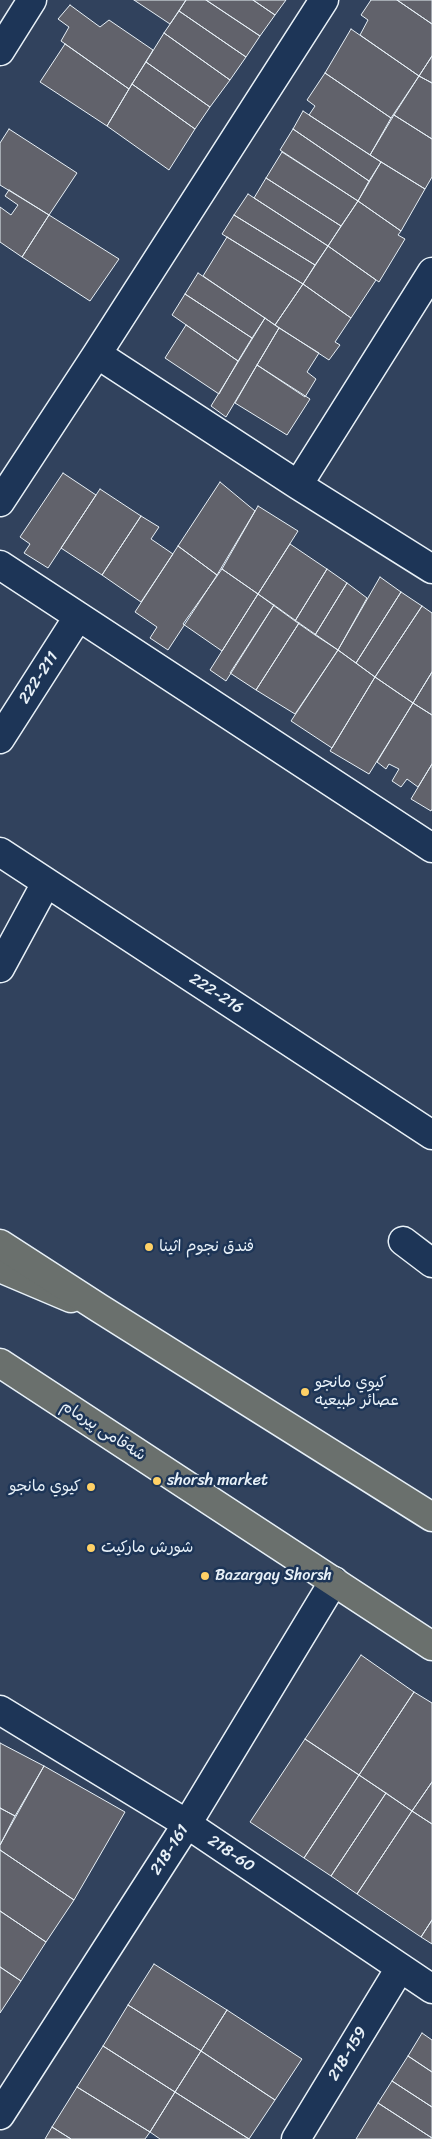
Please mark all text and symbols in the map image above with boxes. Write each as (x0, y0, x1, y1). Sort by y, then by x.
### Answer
street label: 222-211 (15, 648, 63, 708)
street label: 222-216 (185, 970, 247, 1018)
place label: فندق نجوم اثينا (159, 1237, 254, 1257)
marker: فندق نجوم اثينا (143, 1241, 155, 1253)
place label: كيوي مانجو عصائر طبيعيه (315, 1373, 399, 1411)
marker: كيوي مانجو عصائر طبيعيه (299, 1386, 311, 1398)
street label: شەقامی پیرمام (57, 1396, 149, 1466)
place label: shorsh market (167, 1471, 268, 1491)
marker: shorsh market (151, 1475, 163, 1487)
place label: كيوي مانجو (9, 1477, 81, 1497)
marker: كيوي مانجو (85, 1481, 97, 1493)
place label: شورش ماركيت (101, 1538, 193, 1558)
marker: شورش ماركيت (85, 1542, 97, 1554)
place label: Bazargay Shorsh (215, 1566, 332, 1586)
marker: Bazargay Shorsh (199, 1570, 211, 1582)
street label: 218-161 (147, 1821, 193, 1879)
street label: 218-60 (204, 1831, 258, 1877)
street label: 218-159 (324, 2023, 372, 2085)

